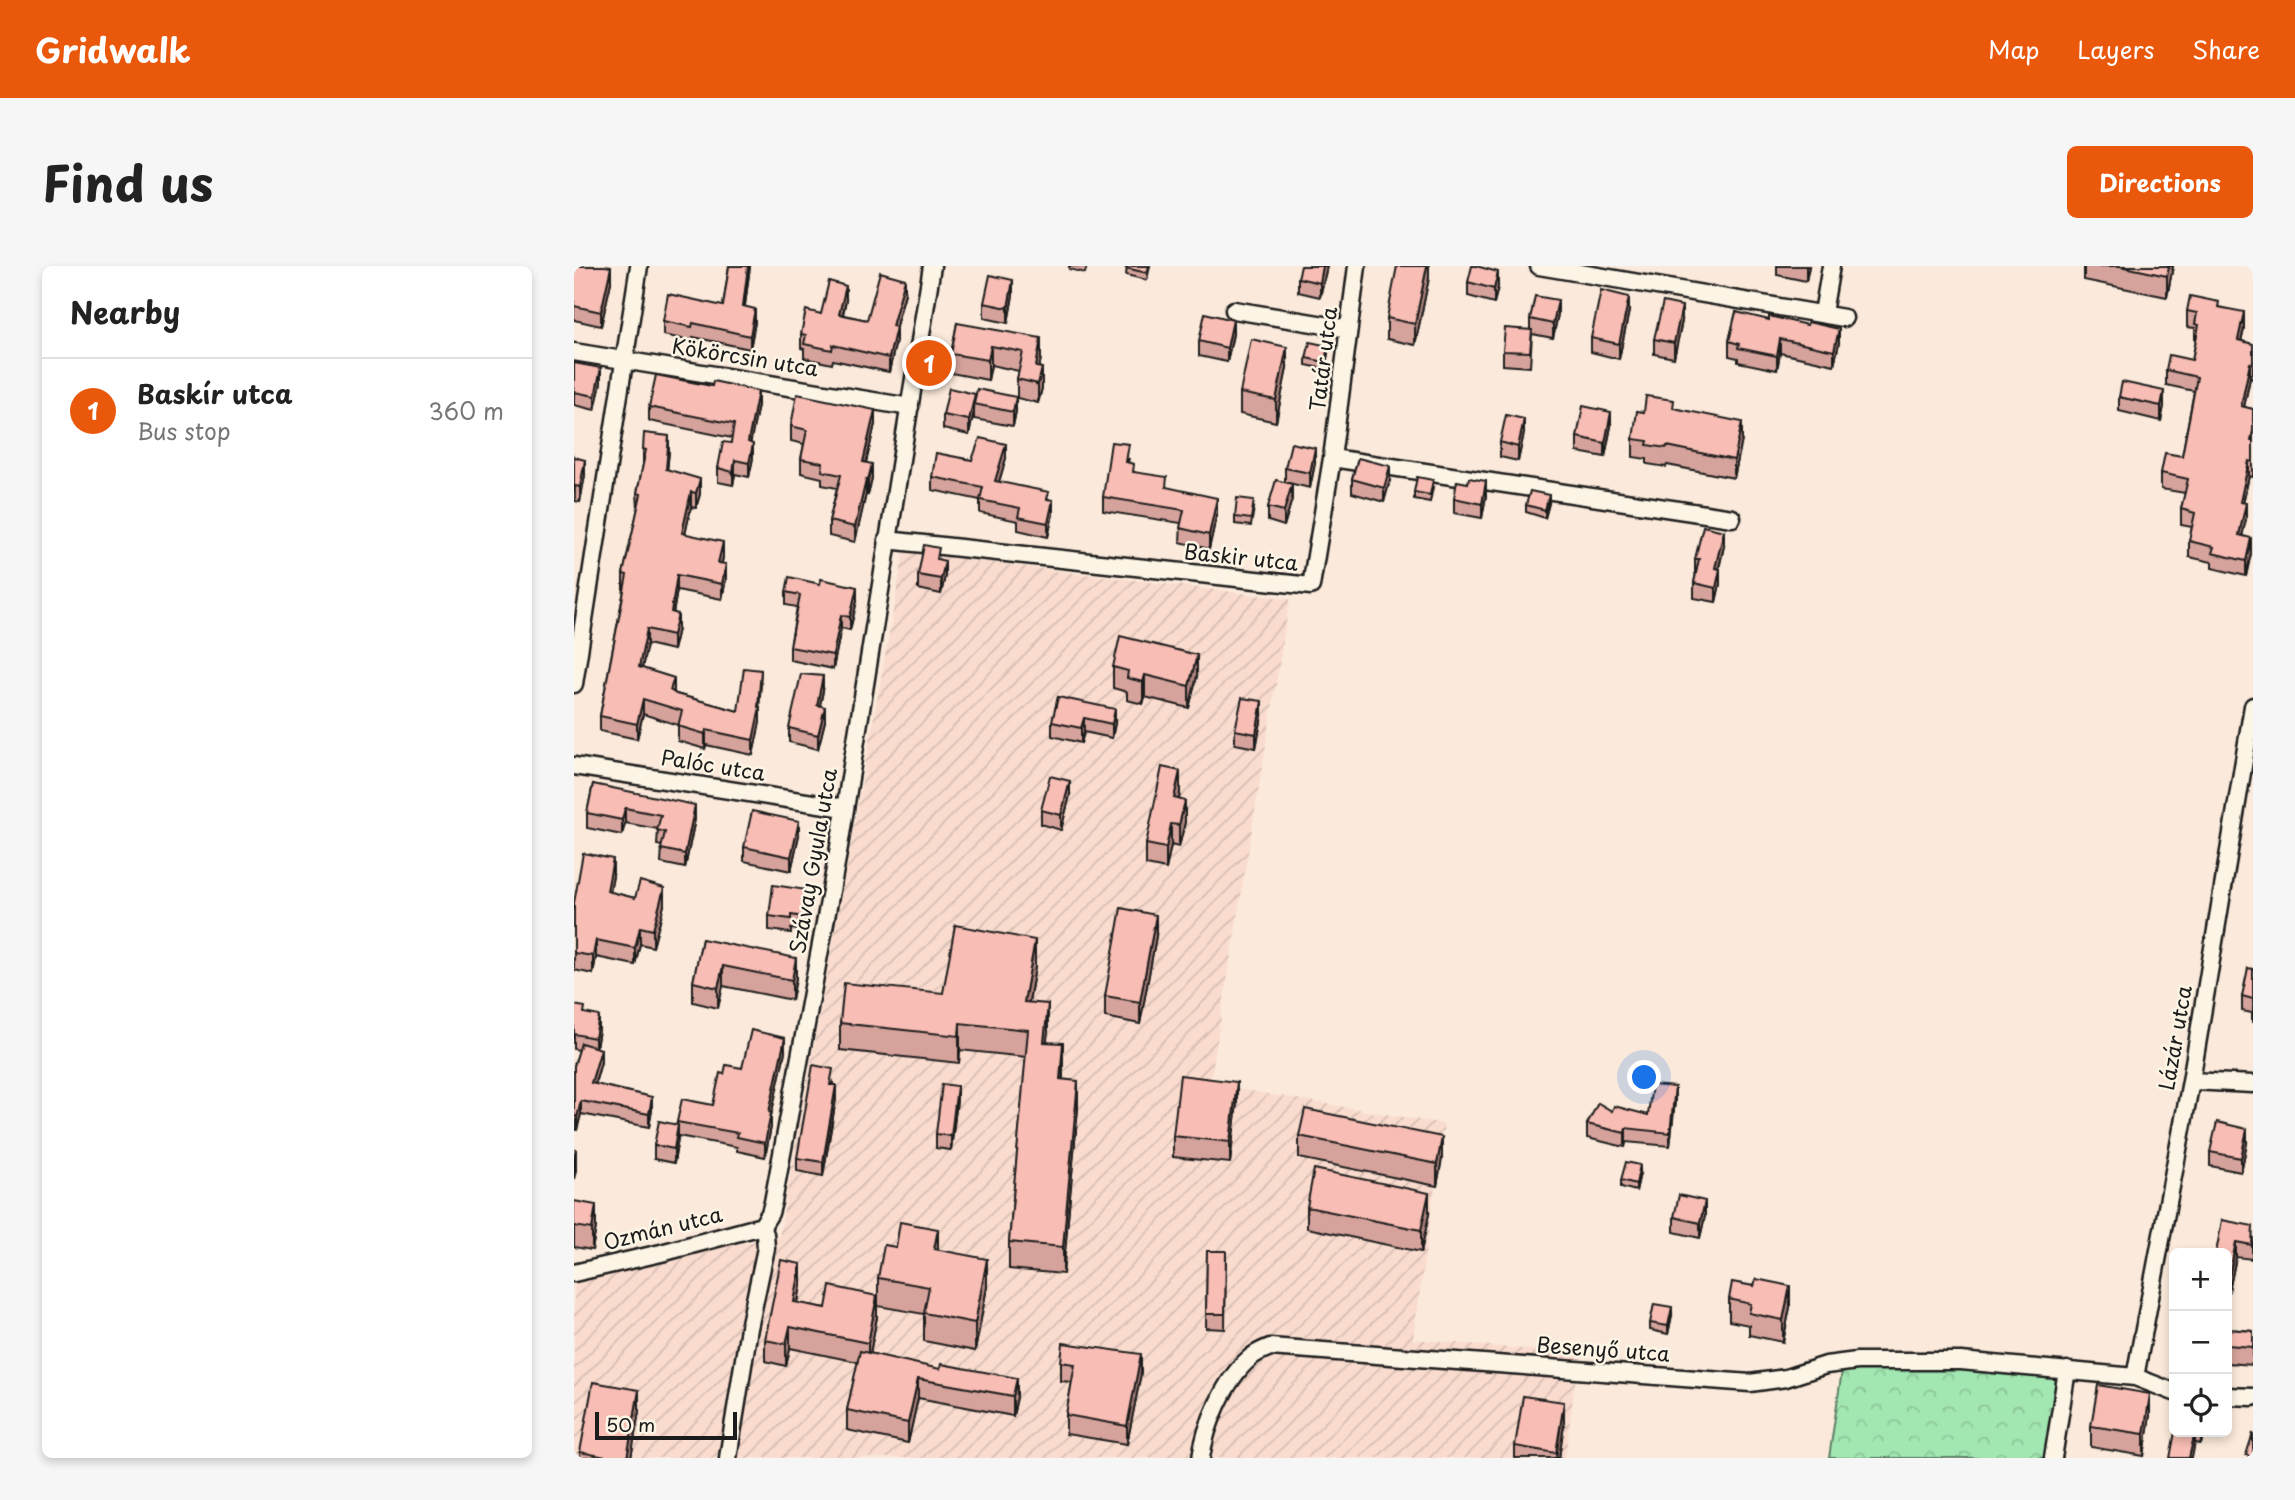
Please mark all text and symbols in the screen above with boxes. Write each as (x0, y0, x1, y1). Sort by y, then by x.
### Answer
text: Gridwalk (35, 24, 191, 74)
text: Map (1988, 31, 2039, 67)
text: Layers (2077, 31, 2154, 67)
text: Share (2192, 31, 2260, 67)
text: Find us (42, 145, 213, 219)
button: Directions (2067, 146, 2253, 218)
text: Nearby (70, 289, 180, 334)
street label: Tatár utca (1300, 305, 1344, 413)
street label: Kökörcsin utca (670, 329, 821, 383)
pin: 1 (906, 337, 952, 389)
text: Baskír utca (137, 374, 292, 413)
text: 1 (88, 393, 99, 428)
text: 360 m (429, 393, 504, 428)
text: Bus stop (137, 413, 231, 448)
street label: Baskir utca (1183, 534, 1300, 578)
street label: Palóc utca (659, 740, 768, 788)
street label: Szávay Gyula utca (780, 765, 844, 956)
street label: Lázár utca (2149, 982, 2199, 1093)
your location (1627, 1060, 1661, 1094)
street label: Ozmán utca (600, 1197, 725, 1257)
map controls (2169, 1248, 2232, 1437)
button: + (2169, 1248, 2232, 1311)
button: − (2169, 1311, 2232, 1374)
street label: Besenyő utca (1535, 1327, 1671, 1369)
button: locate (2169, 1374, 2232, 1437)
scale bar (595, 1409, 737, 1441)
text: 50 m (606, 1410, 655, 1438)

